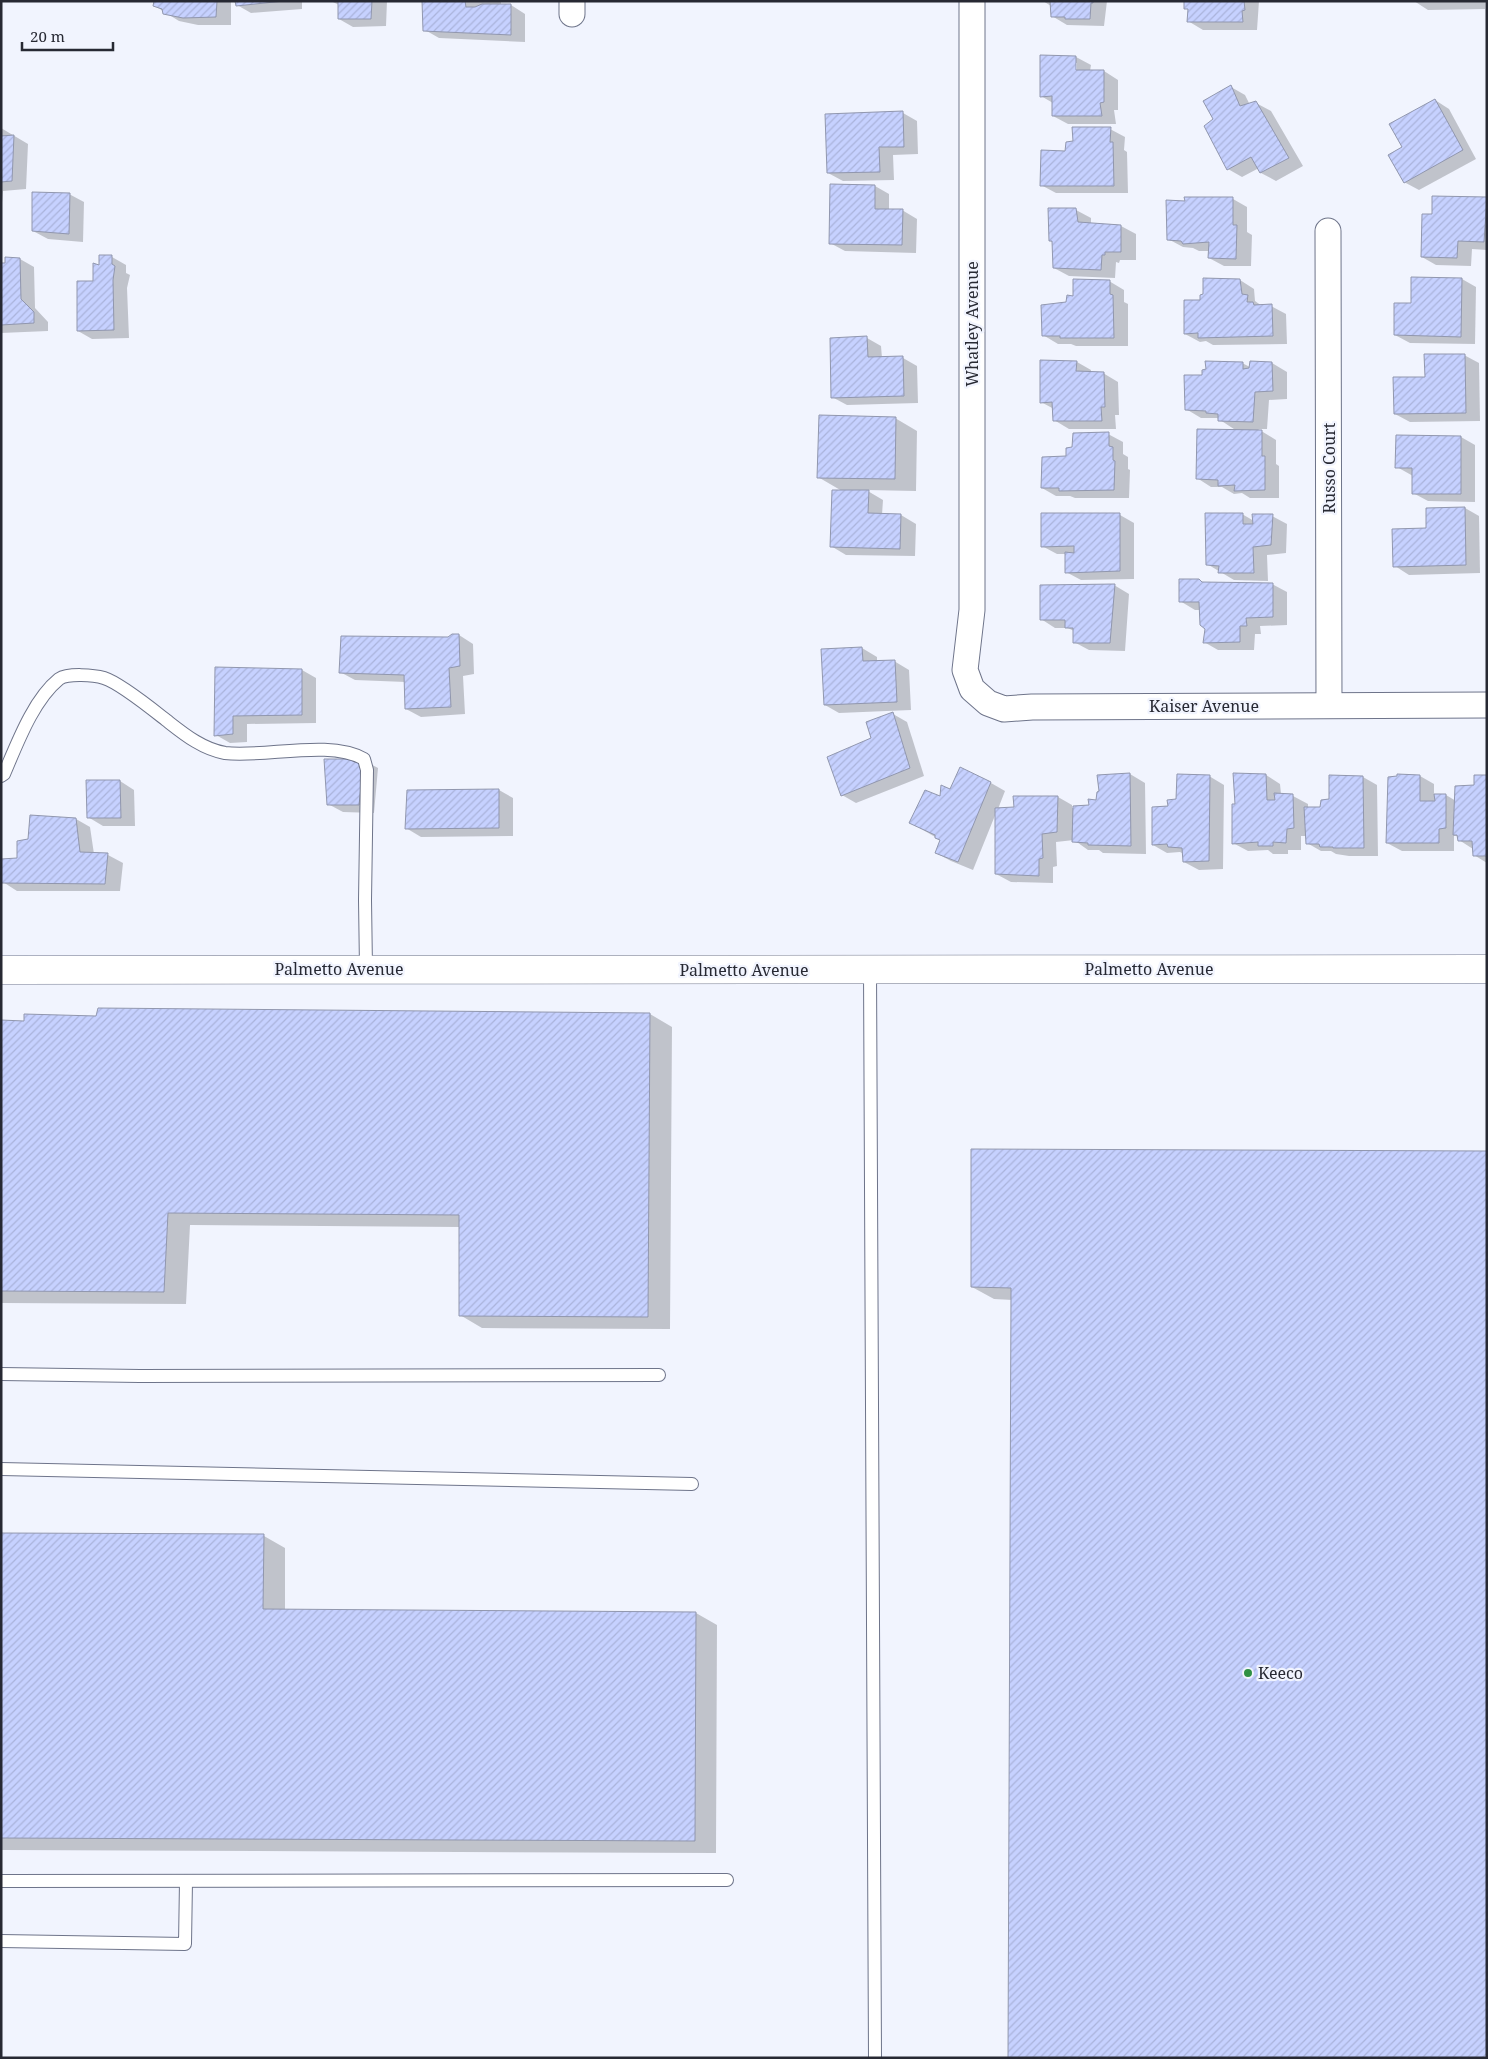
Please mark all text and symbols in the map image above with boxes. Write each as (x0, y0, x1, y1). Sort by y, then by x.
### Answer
scale bar (22, 20, 114, 52)
text: 20 m (30, 26, 65, 46)
street label: Whatley Avenue (961, 261, 983, 387)
street label: Russo Court (1318, 422, 1340, 513)
street label: Kaiser Avenue (1149, 695, 1259, 717)
street label: Palmetto Avenue (274, 958, 404, 980)
street label: Palmetto Avenue (1084, 958, 1214, 980)
street label: Palmetto Avenue (679, 959, 809, 981)
place label: Keeco (1258, 1662, 1303, 1684)
marker: Keeco (1242, 1667, 1254, 1679)

